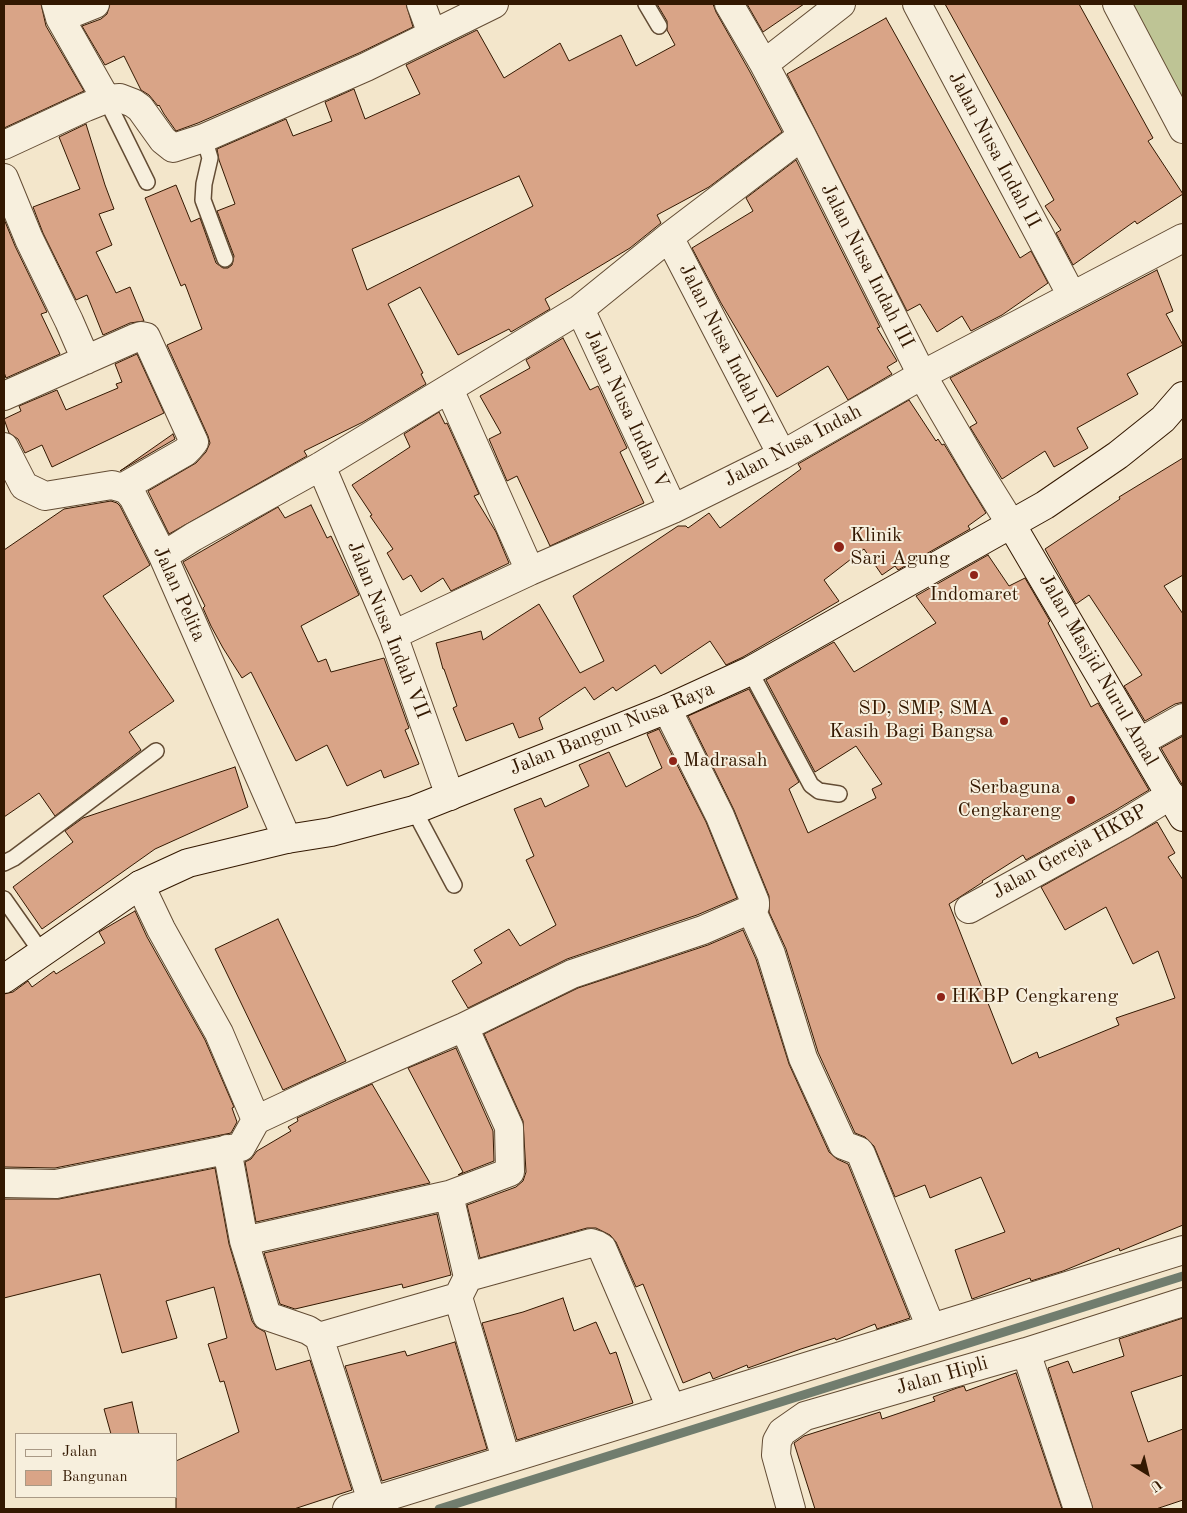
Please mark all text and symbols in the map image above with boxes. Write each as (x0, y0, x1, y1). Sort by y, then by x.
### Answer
street label: Jalan Nusa Indah II (943, 68, 1045, 232)
street label: Jalan Nusa Indah III (815, 180, 919, 352)
street label: Jalan Nusa Indah IV (673, 260, 777, 432)
street label: Jalan Nusa Indah V (578, 325, 674, 493)
street label: Jalan Nusa Indah (720, 400, 866, 492)
place label: Klinik Sari Agung (850, 524, 950, 571)
street label: Jalan Nusa Indah VII (341, 538, 435, 722)
marker: Klinik Sari Agung (832, 540, 846, 554)
street label: Jalan Pelita (147, 543, 211, 645)
marker: Indomaret (968, 569, 980, 581)
street label: Jalan Masjid Nurul Amal (1033, 570, 1163, 770)
place label: Indomaret (929, 583, 1019, 607)
street label: Jalan Bangun Nusa Raya (506, 677, 718, 781)
place label: SD, SMP, SMA Kasih Bagi Bangsa (829, 697, 994, 744)
marker: SD, SMP, SMA Kasih Bagi Bangsa (998, 715, 1010, 727)
place label: Madrasah (683, 749, 768, 773)
marker: Madrasah (667, 755, 679, 767)
place label: Serbaguna Cengkareng (958, 776, 1061, 823)
marker: Serbaguna Cengkareng (1065, 794, 1077, 806)
street label: Jalan Gereja HKBP (988, 799, 1152, 905)
place label: HKBP Cengkareng (951, 985, 1118, 1009)
marker: HKBP Cengkareng (935, 991, 947, 1003)
street label: Jalan Hipli (893, 1351, 991, 1401)
legend (15, 1433, 178, 1498)
text: Jalan (62, 1445, 97, 1460)
north arrow (1122, 1448, 1172, 1498)
text: Bangunan (62, 1470, 128, 1485)
text: U (1147, 1476, 1164, 1494)

